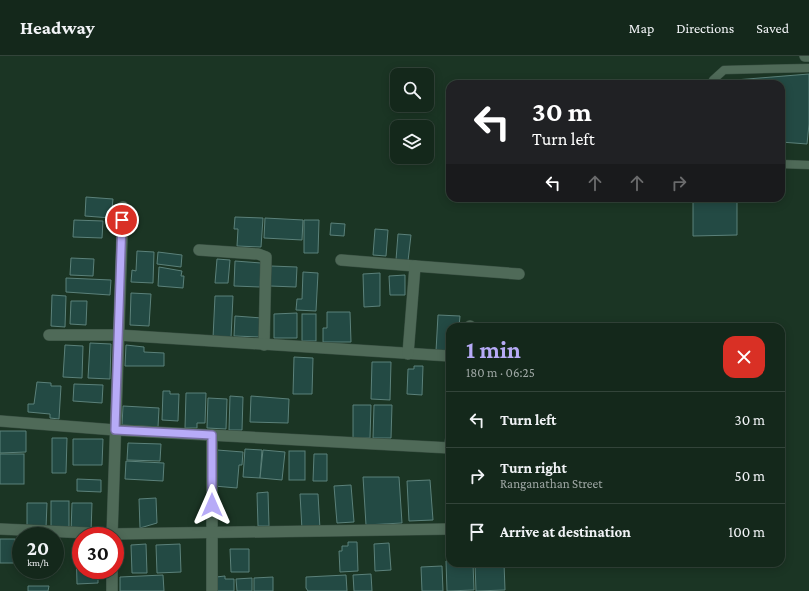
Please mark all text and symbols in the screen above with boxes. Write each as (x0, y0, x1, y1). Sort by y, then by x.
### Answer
text: Headway (20, 17, 95, 38)
text: Map (629, 20, 654, 36)
text: Directions (676, 20, 734, 36)
text: Saved (756, 20, 789, 36)
map controls (390, 68, 434, 164)
button: search (390, 68, 434, 112)
icon: left (466, 96, 518, 148)
text: 30 m (532, 96, 592, 127)
button: layers (390, 120, 434, 164)
text: Turn left (532, 129, 595, 149)
icon: left (542, 172, 564, 194)
icon: ahead (584, 172, 606, 194)
icon: ahead (626, 172, 648, 194)
icon: right (668, 172, 690, 194)
pin (105, 203, 139, 237)
icon: arrive (111, 209, 133, 231)
text: 1 min (466, 336, 521, 363)
button: close (723, 336, 765, 378)
text: 180 m · 06:25 (466, 365, 535, 380)
icon: left (466, 409, 488, 431)
text: Turn left (500, 412, 556, 428)
text: 30 m (735, 412, 765, 428)
text: Turn right (500, 460, 567, 476)
icon: right (466, 465, 488, 487)
text: 50 m (735, 468, 765, 484)
text: Ranganathan Street (500, 476, 603, 491)
position arrow (191, 484, 233, 526)
icon: arrive (466, 521, 488, 543)
text: Arrive at destination (500, 524, 631, 540)
text: 100 m (728, 524, 765, 540)
speed limit sign: 30 (72, 527, 124, 579)
text: 20 (27, 537, 49, 559)
text: km/h (27, 557, 49, 568)

